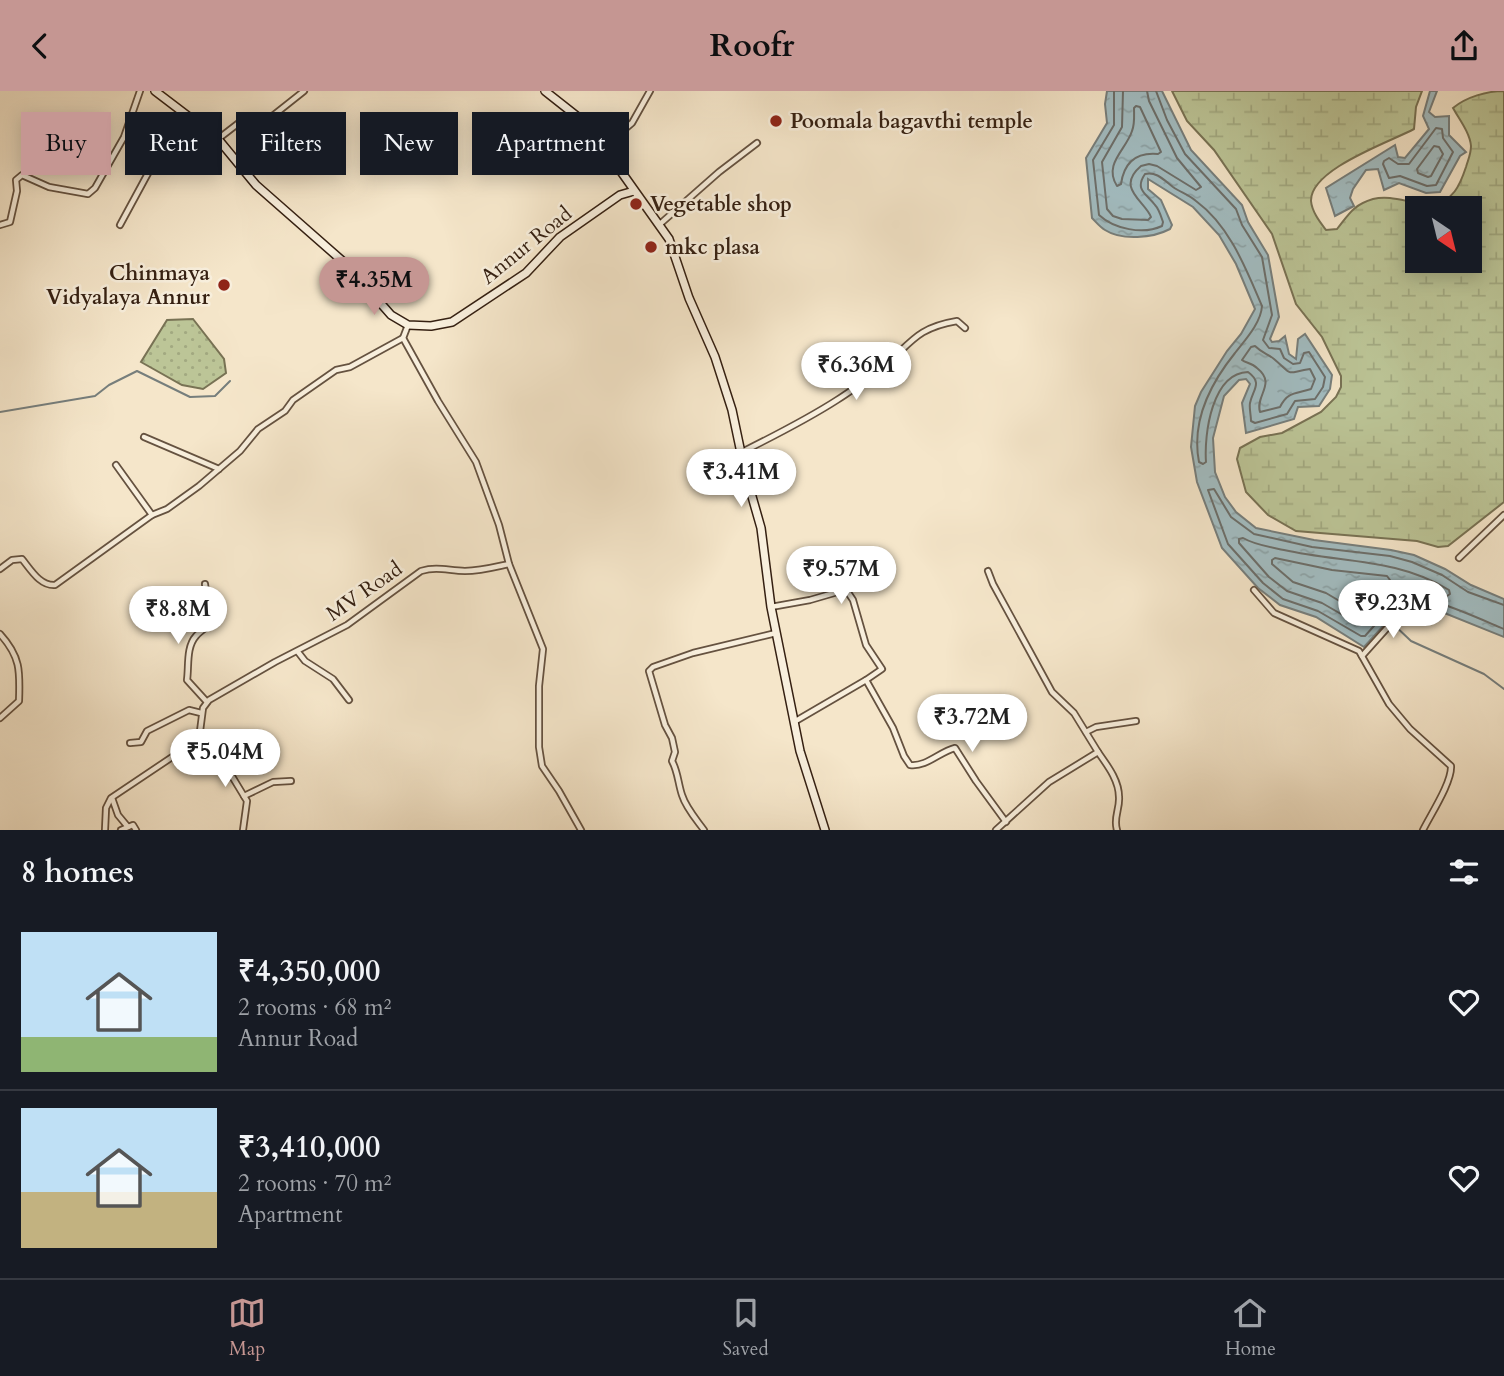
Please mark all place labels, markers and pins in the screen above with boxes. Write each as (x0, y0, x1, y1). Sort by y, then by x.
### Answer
place label: Poomala bagavthi temple (790, 107, 1033, 136)
marker: Poomala bagavthi temple (768, 113, 784, 129)
place label: Vegetable shop (650, 190, 792, 219)
marker: Vegetable shop (628, 196, 644, 212)
place label: mkc plasa (665, 233, 760, 262)
marker: mkc plasa (643, 239, 659, 255)
pin: ₹4.35M (317, 257, 431, 317)
place label: Chinmaya Vidyalaya Annur (46, 259, 211, 312)
marker: Chinmaya Vidyalaya Annur (216, 277, 232, 293)
pin: ₹6.36M (799, 343, 913, 402)
pin: ₹3.41M (684, 449, 798, 509)
pin: ₹9.57M (784, 547, 898, 606)
pin: ₹9.23M (1336, 581, 1450, 640)
pin: ₹8.8M (129, 587, 227, 646)
pin: ₹3.72M (915, 695, 1029, 754)
pin: ₹5.04M (168, 729, 282, 789)

